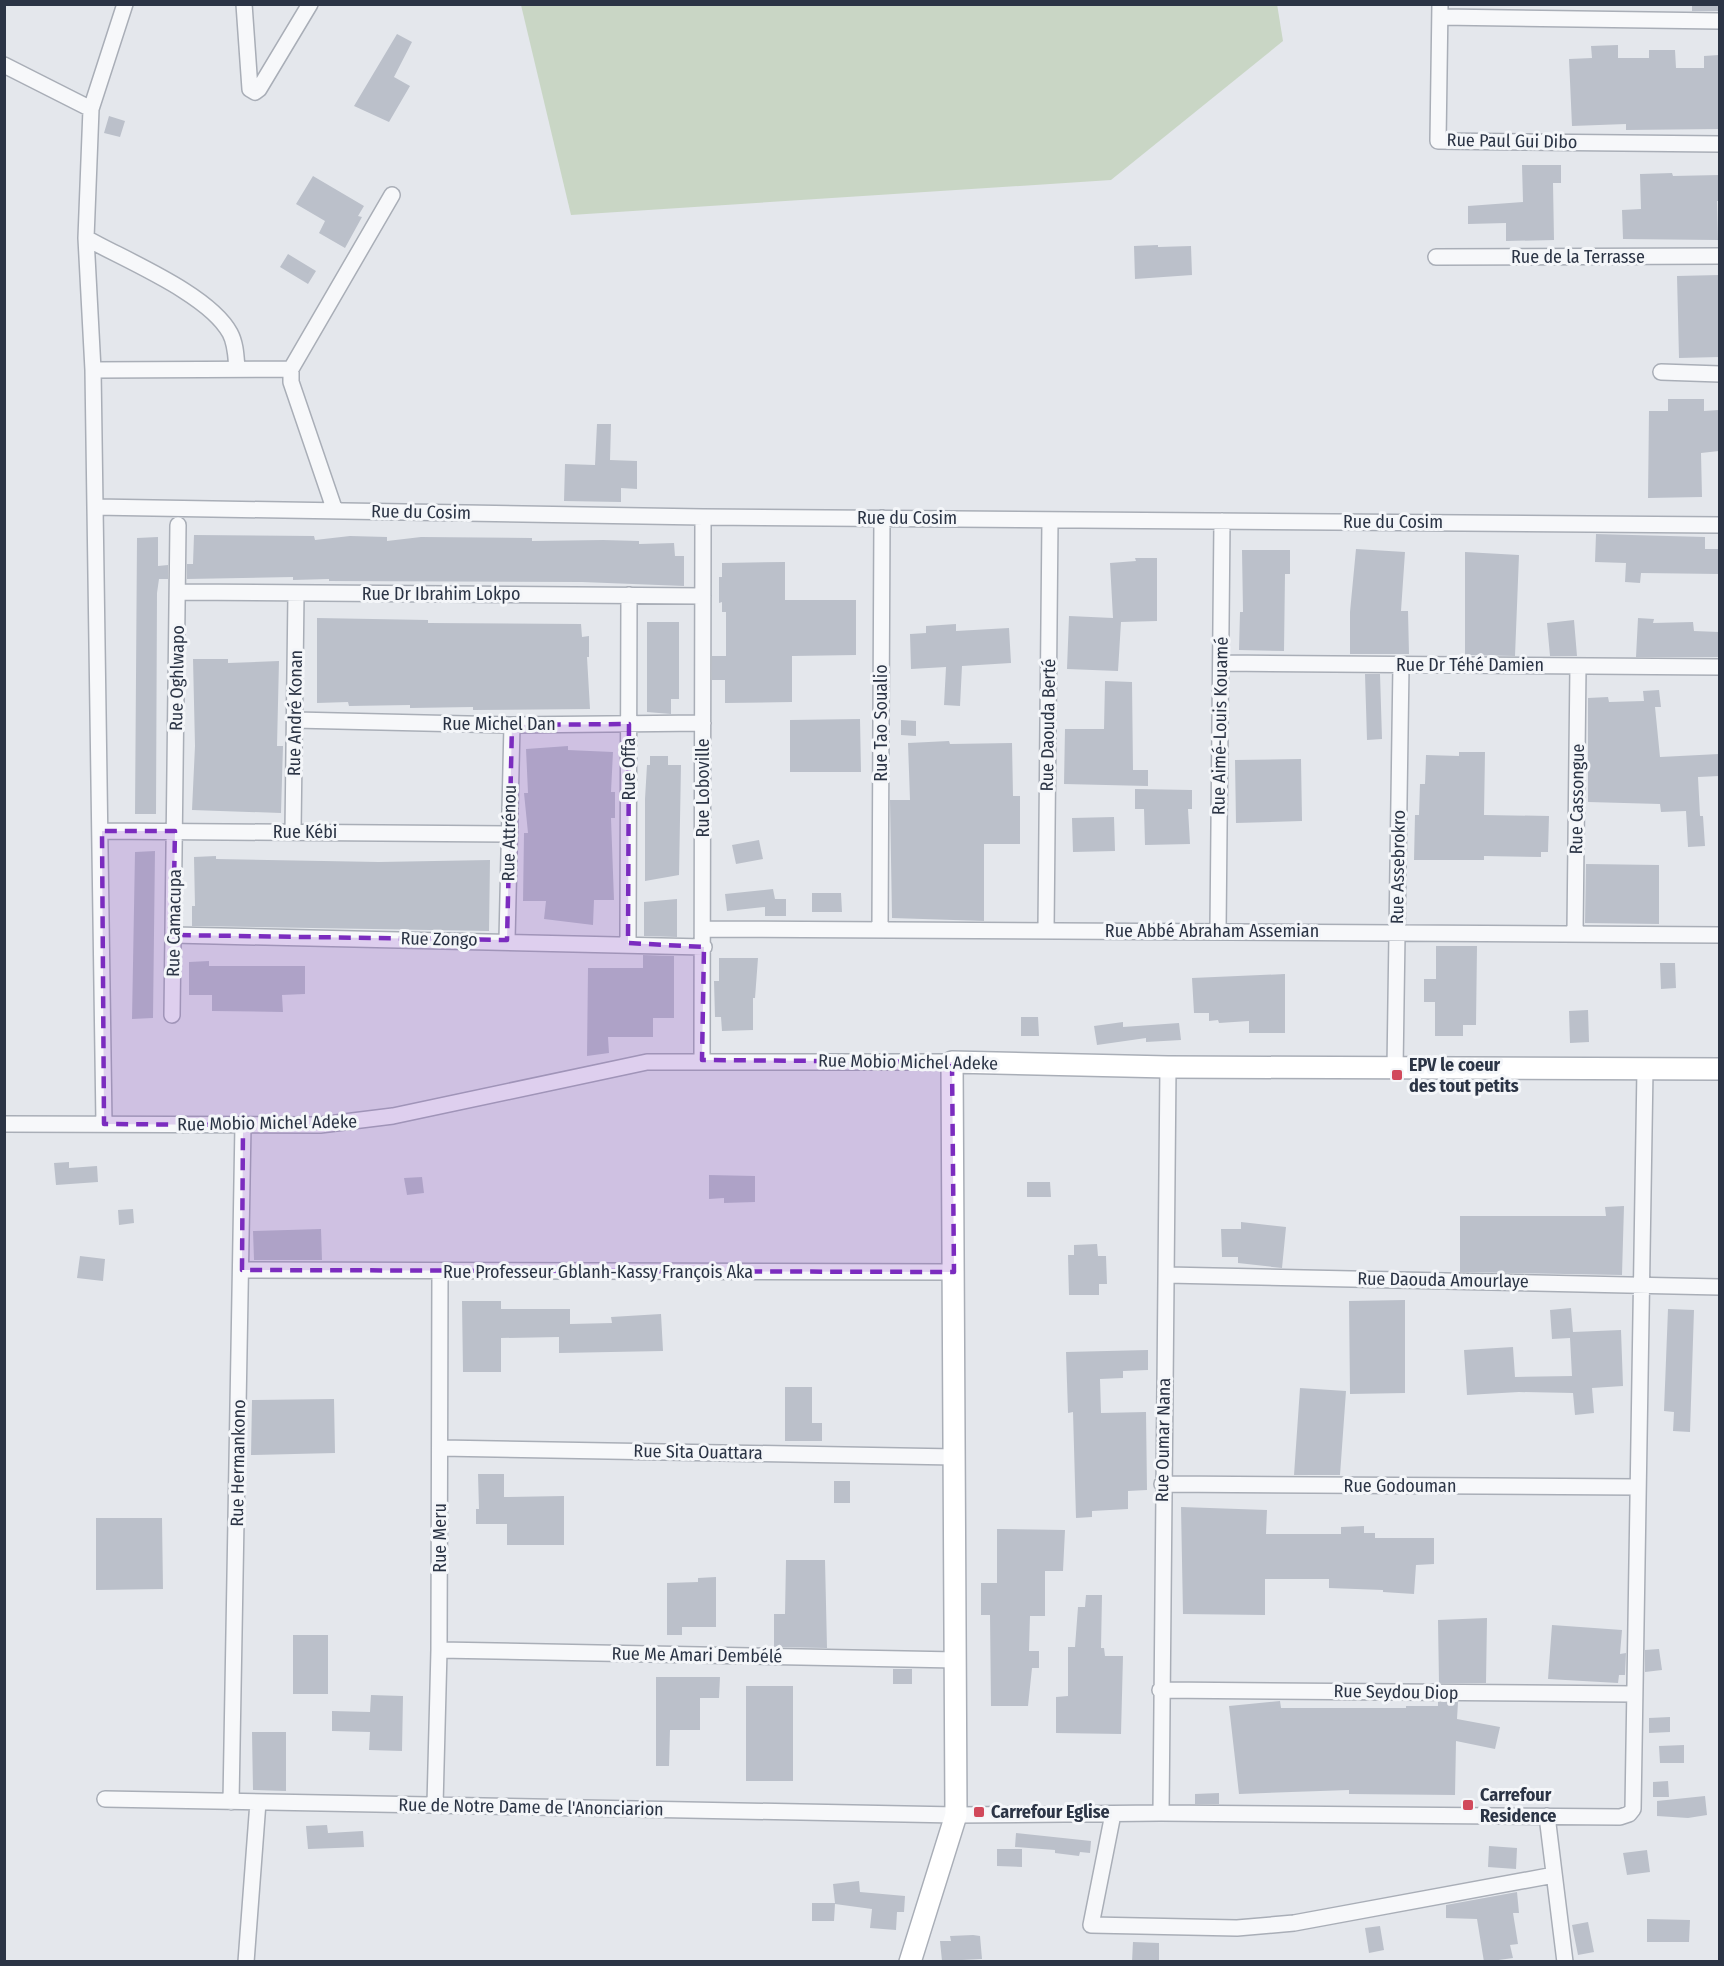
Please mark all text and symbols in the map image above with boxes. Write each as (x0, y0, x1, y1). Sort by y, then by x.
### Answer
street label: Rue Paul Gui Dibo (1447, 129, 1577, 153)
street label: Rue de la Terrasse (1511, 246, 1645, 268)
street label: Rue du Cosim (371, 500, 471, 524)
street label: Rue du Cosim (857, 507, 957, 529)
street label: Rue du Cosim (1343, 511, 1443, 533)
street label: Rue Dr Ibrahim Lokpo (362, 583, 520, 605)
street label: Rue Oghlwapo (165, 625, 189, 731)
street label: Rue Aimé-Louis Kouamé (1207, 637, 1233, 815)
street label: Rue André Konan (283, 650, 307, 776)
street label: Rue Dr Téhé Damien (1396, 654, 1544, 676)
street label: Rue Daouda Berté (1036, 658, 1060, 791)
street label: Rue Tao Soualio (870, 664, 892, 782)
street label: Rue Michel Dan (442, 713, 556, 735)
street label: Rue Offa (618, 737, 640, 801)
street label: Rue Loboville (692, 738, 714, 838)
street label: Rue Cassongue (1565, 743, 1589, 855)
street label: Rue Attrénou (497, 785, 521, 881)
street label: Rue Assebrokro (1386, 810, 1410, 924)
street label: Rue Kébi (273, 821, 337, 843)
street label: Rue Camacupa (162, 869, 186, 977)
street label: Rue Abbé Abraham Assemian (1105, 920, 1319, 942)
street label: Rue Zongo (400, 927, 478, 951)
street label: Rue Mobio Michel Adeke (818, 1049, 998, 1075)
place label: EPV le coeur des tout petits (1409, 1054, 1519, 1097)
marker: EPV le coeur des tout petits (1390, 1068, 1404, 1082)
street label: Rue Mobio Michel Adeke (177, 1110, 357, 1136)
street label: Rue Professeur Gblanh-Kassy François Aka (443, 1261, 753, 1283)
street label: Rue Daouda Amourlaye (1357, 1268, 1529, 1292)
street label: Rue Oumar Nana (1151, 1377, 1175, 1502)
street label: Rue Hermankono (226, 1399, 250, 1527)
street label: Rue Sita Ouattara (633, 1440, 763, 1464)
street label: Rue Godouman (1344, 1475, 1456, 1497)
street label: Rue Meru (429, 1503, 451, 1573)
street label: Rue Me Amari Dembélé (611, 1643, 783, 1667)
street label: Rue Seydou Diop (1333, 1680, 1459, 1704)
place label: Carrefour Residence (1480, 1784, 1557, 1827)
street label: Rue de Notre Dame de l'Anonciarion (398, 1794, 664, 1820)
marker: Carrefour Residence (1461, 1798, 1475, 1812)
place label: Carrefour Eglise (991, 1801, 1110, 1823)
marker: Carrefour Eglise (972, 1805, 986, 1819)

